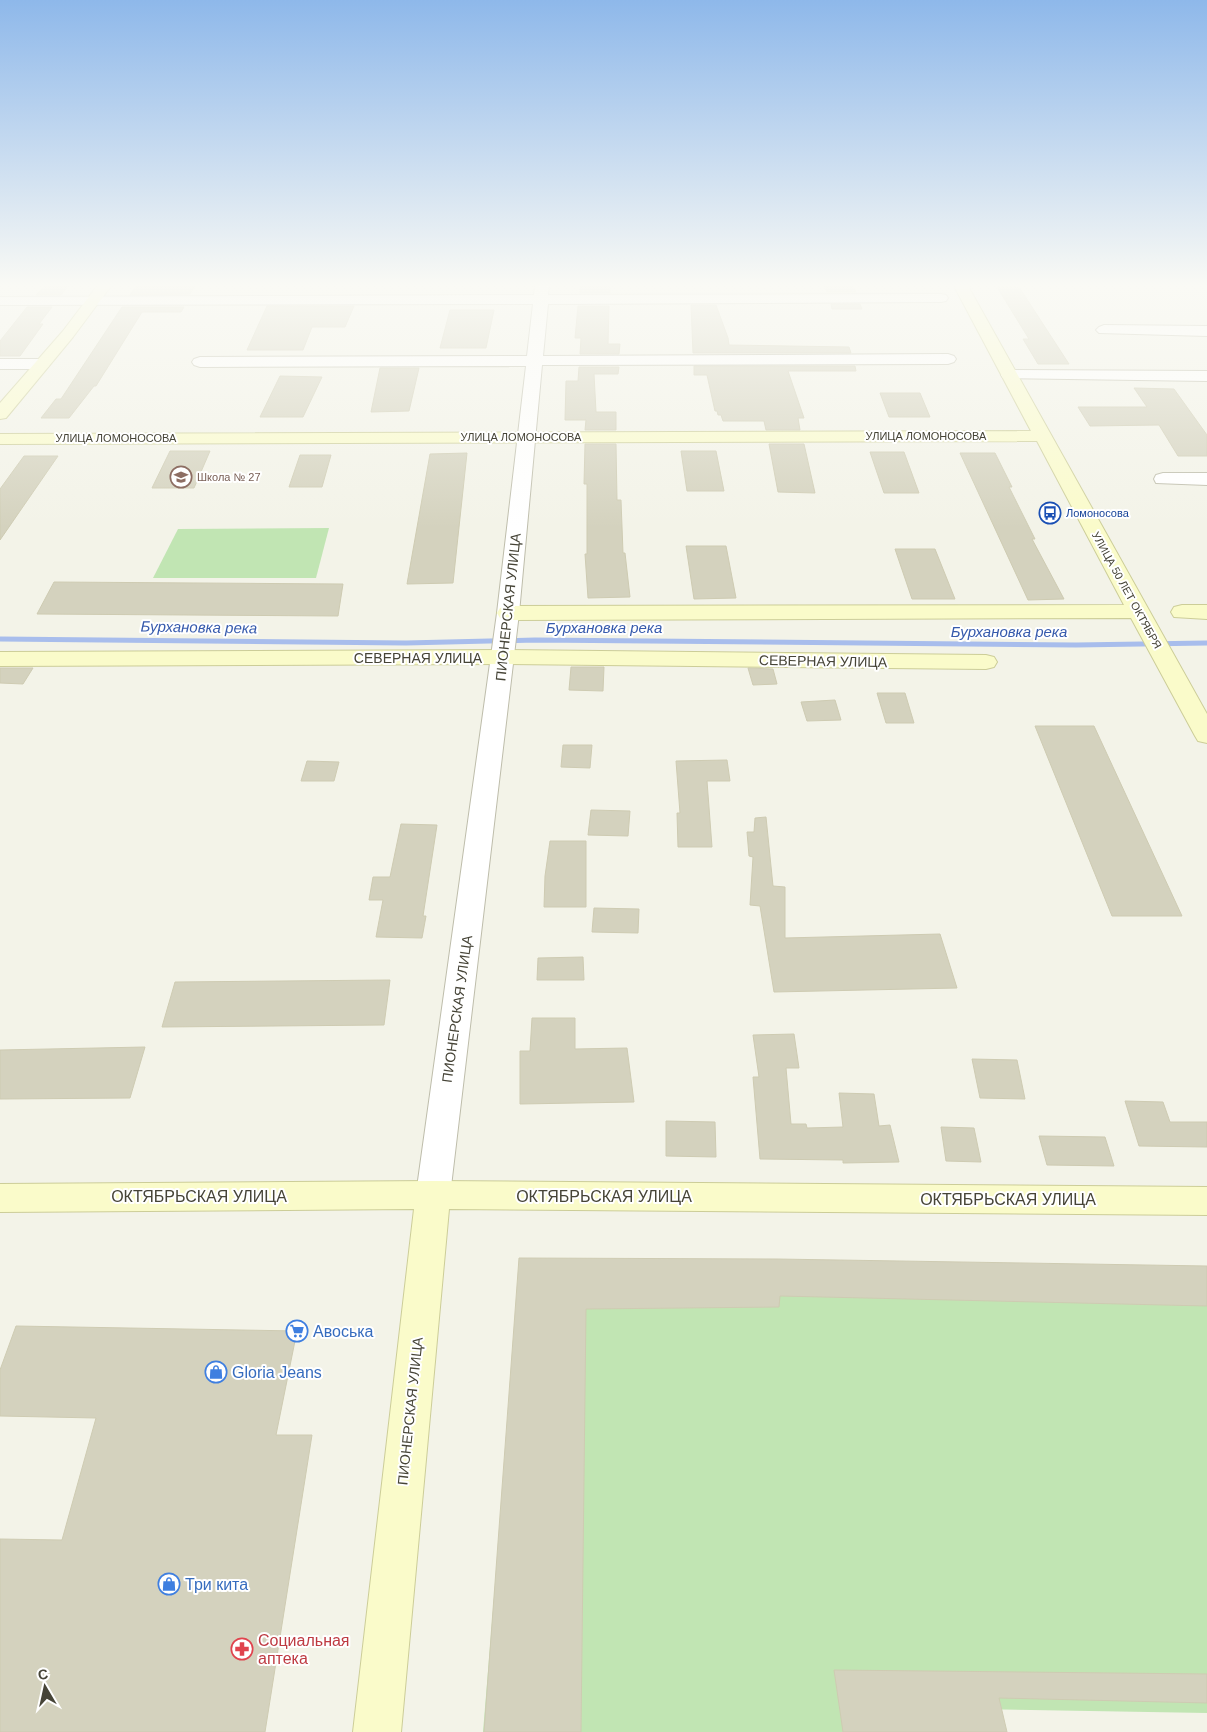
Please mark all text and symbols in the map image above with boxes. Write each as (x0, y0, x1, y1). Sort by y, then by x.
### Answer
street label: УЛИЦА ЛОМОНОСОВА (866, 430, 987, 442)
street label: УЛИЦА ЛОМОНОСОВА (461, 431, 582, 443)
street label: УЛИЦА ЛОМОНОСОВА (56, 432, 177, 444)
school or university icon: Школа № 27 (169, 465, 193, 489)
place label: Школа № 27 (197, 471, 261, 483)
bus stop icon: Ломоносова (1038, 501, 1062, 525)
place label: Ломоносова (1066, 507, 1130, 519)
street label: УЛИЦА 50 ЛЕТ ОКТЯБРЯ (1090, 530, 1164, 650)
street label: ПИОНЕРСКАЯ УЛИЦА (492, 532, 524, 682)
water label: Бурхановка река (141, 617, 257, 637)
water label: Бурхановка река (546, 619, 662, 636)
water label: Бурхановка река (951, 623, 1067, 640)
street label: СЕВЕРНАЯ УЛИЦА (354, 650, 483, 666)
street label: СЕВЕРНАЯ УЛИЦА (759, 652, 888, 670)
street label: ПИОНЕРСКАЯ УЛИЦА (439, 934, 475, 1084)
street label: ОКТЯБРЬСКАЯ УЛИЦА (111, 1188, 287, 1205)
street label: ОКТЯБРЬСКАЯ УЛИЦА (516, 1188, 692, 1205)
street label: ОКТЯБРЬСКАЯ УЛИЦА (920, 1191, 1096, 1208)
supermarket icon: Авоська (285, 1319, 309, 1343)
place label: Авоська (313, 1323, 374, 1340)
street label: ПИОНЕРСКАЯ УЛИЦА (394, 1336, 426, 1486)
shop icon: Gloria Jeans (204, 1360, 228, 1384)
place label: Gloria Jeans (232, 1364, 322, 1381)
shop icon: Три кита (157, 1572, 181, 1596)
place label: Три кита (185, 1576, 248, 1593)
place label: Социальная аптека (258, 1632, 350, 1667)
pharmacy icon: Социальная аптека (230, 1637, 254, 1661)
north arrow (20, 1662, 70, 1712)
text: С (37, 1665, 49, 1683)

